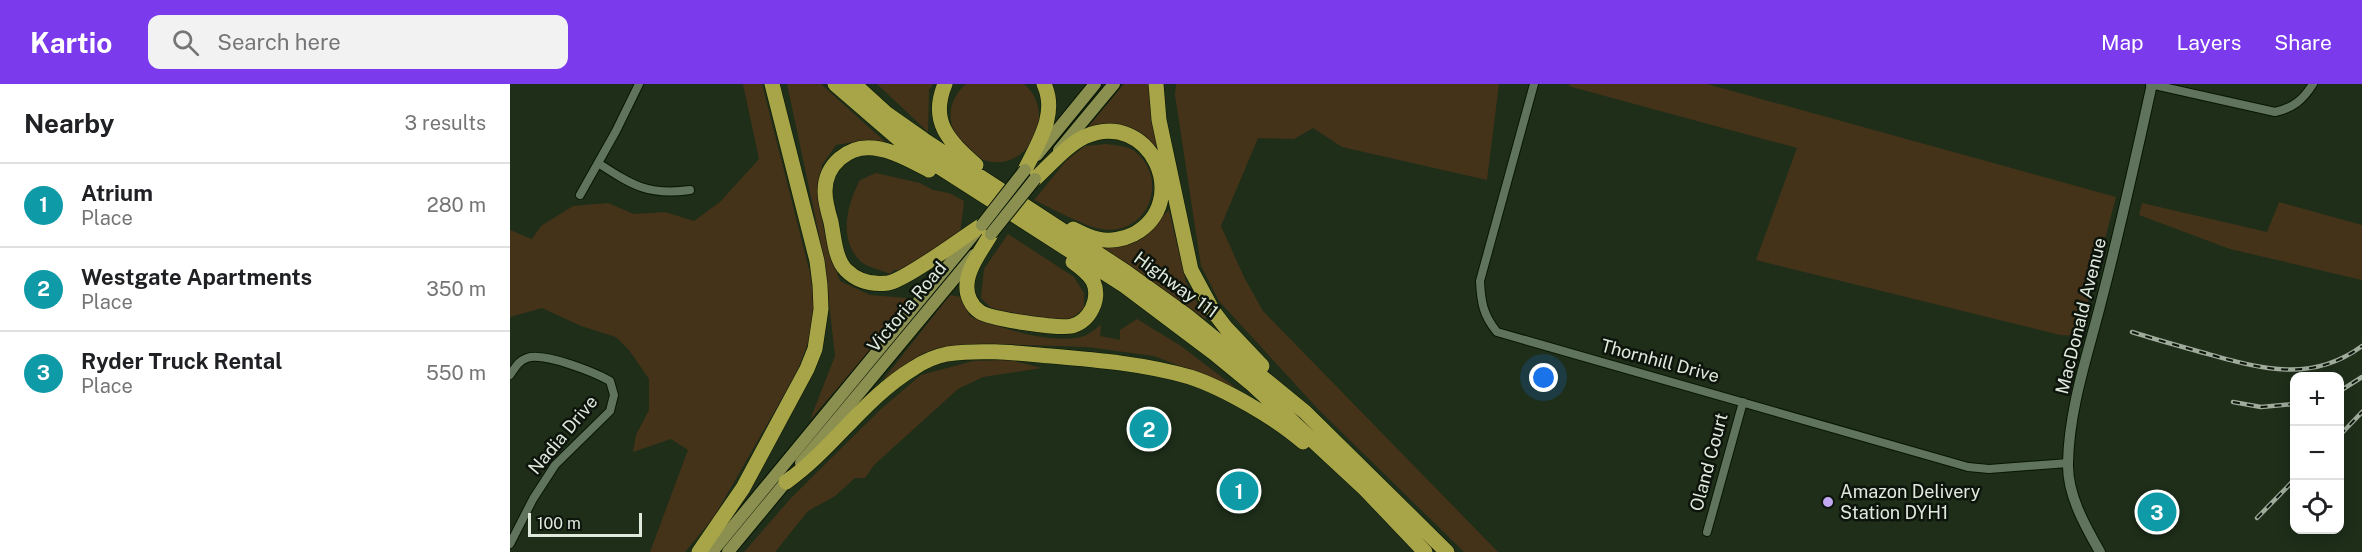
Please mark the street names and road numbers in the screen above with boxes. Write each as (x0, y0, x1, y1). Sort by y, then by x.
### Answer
street label: MacDonald Avenue (2051, 236, 2110, 396)
street label: Highway 111 (1130, 247, 1222, 322)
street label: Victoria Road (863, 257, 950, 356)
street label: Thornhill Drive (1599, 335, 1722, 386)
street label: Nadia Drive (524, 391, 602, 478)
street label: Oland Court (1685, 410, 1732, 513)

